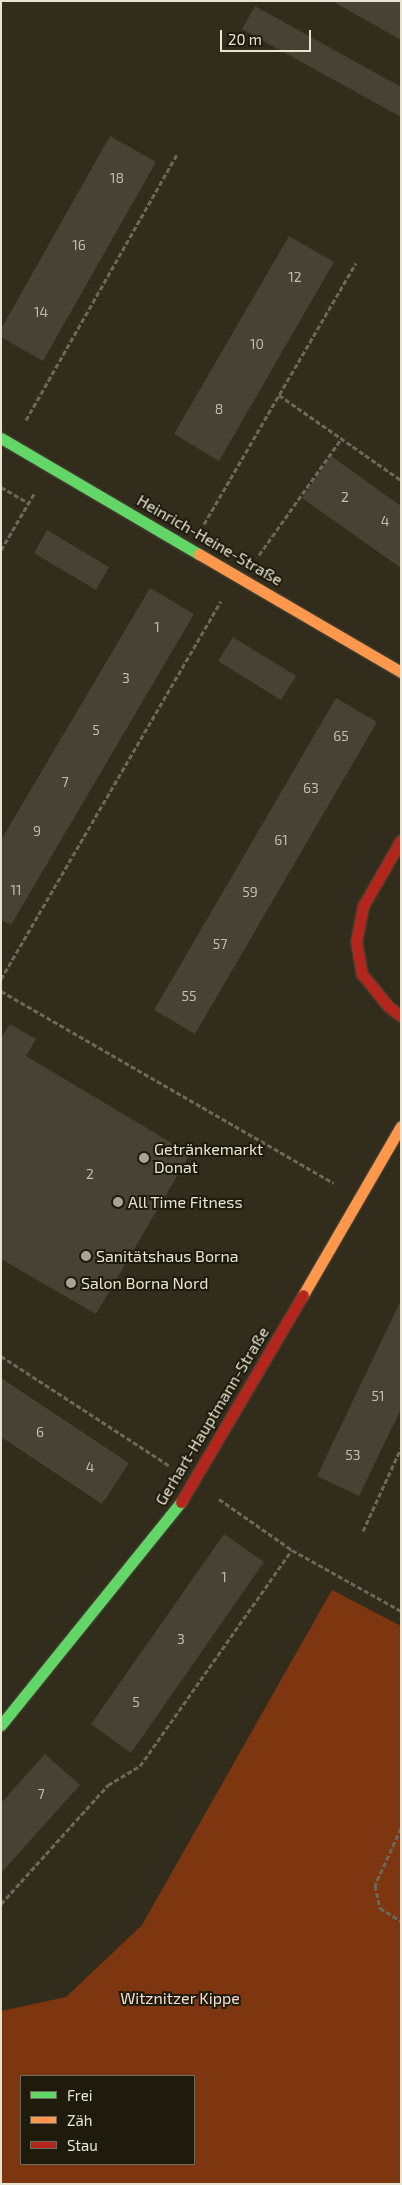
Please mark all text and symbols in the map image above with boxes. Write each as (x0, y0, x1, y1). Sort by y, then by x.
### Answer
scale bar (222, 20, 313, 52)
text: 20 m (228, 30, 262, 48)
house number: 18 (110, 170, 124, 186)
house number: 16 (72, 237, 86, 253)
house number: 12 (288, 269, 302, 285)
house number: 14 (34, 304, 48, 320)
house number: 10 (250, 336, 264, 352)
house number: 8 (215, 401, 223, 417)
house number: 2 (341, 489, 349, 505)
street label: Heinrich-Heine-Straße (134, 490, 286, 590)
house number: 4 (381, 513, 389, 529)
house number: 1 (154, 619, 160, 635)
house number: 3 (122, 670, 130, 686)
house number: 5 (92, 722, 100, 738)
house number: 65 (333, 728, 349, 744)
house number: 7 (61, 774, 69, 790)
house number: 63 (303, 780, 319, 796)
house number: 9 (33, 823, 41, 839)
house number: 61 (274, 832, 288, 848)
house number: 11 (10, 882, 22, 898)
house number: 59 (242, 884, 258, 900)
house number: 57 (213, 936, 227, 952)
house number: 55 (181, 988, 197, 1004)
place label: Getränkemarkt Donat (154, 1139, 263, 1177)
marker: Getränkemarkt Donat (138, 1152, 150, 1164)
house number: 2 (86, 1166, 94, 1182)
place label: All Time Fitness (128, 1192, 243, 1212)
marker: All Time Fitness (112, 1196, 124, 1208)
place label: Sanitätshaus Borna (96, 1246, 239, 1266)
marker: Sanitätshaus Borna (80, 1250, 92, 1262)
place label: Salon Borna Nord (81, 1273, 208, 1293)
marker: Salon Borna Nord (65, 1277, 77, 1289)
street label: Gerhart-Hauptmann-Straße (151, 1323, 273, 1509)
house number: 51 (371, 1388, 385, 1404)
house number: 6 (36, 1424, 44, 1440)
house number: 53 (345, 1447, 361, 1463)
house number: 4 (86, 1459, 94, 1475)
house number: 1 (221, 1569, 227, 1585)
house number: 3 (177, 1631, 185, 1647)
house number: 5 (132, 1694, 140, 1710)
house number: 7 (37, 1786, 45, 1802)
park label: Witznitzer Kippe (120, 1988, 240, 2008)
legend (20, 2075, 195, 2165)
text: Frei (67, 2086, 92, 2104)
text: Zäh (67, 2111, 92, 2129)
text: Stau (67, 2136, 98, 2154)

